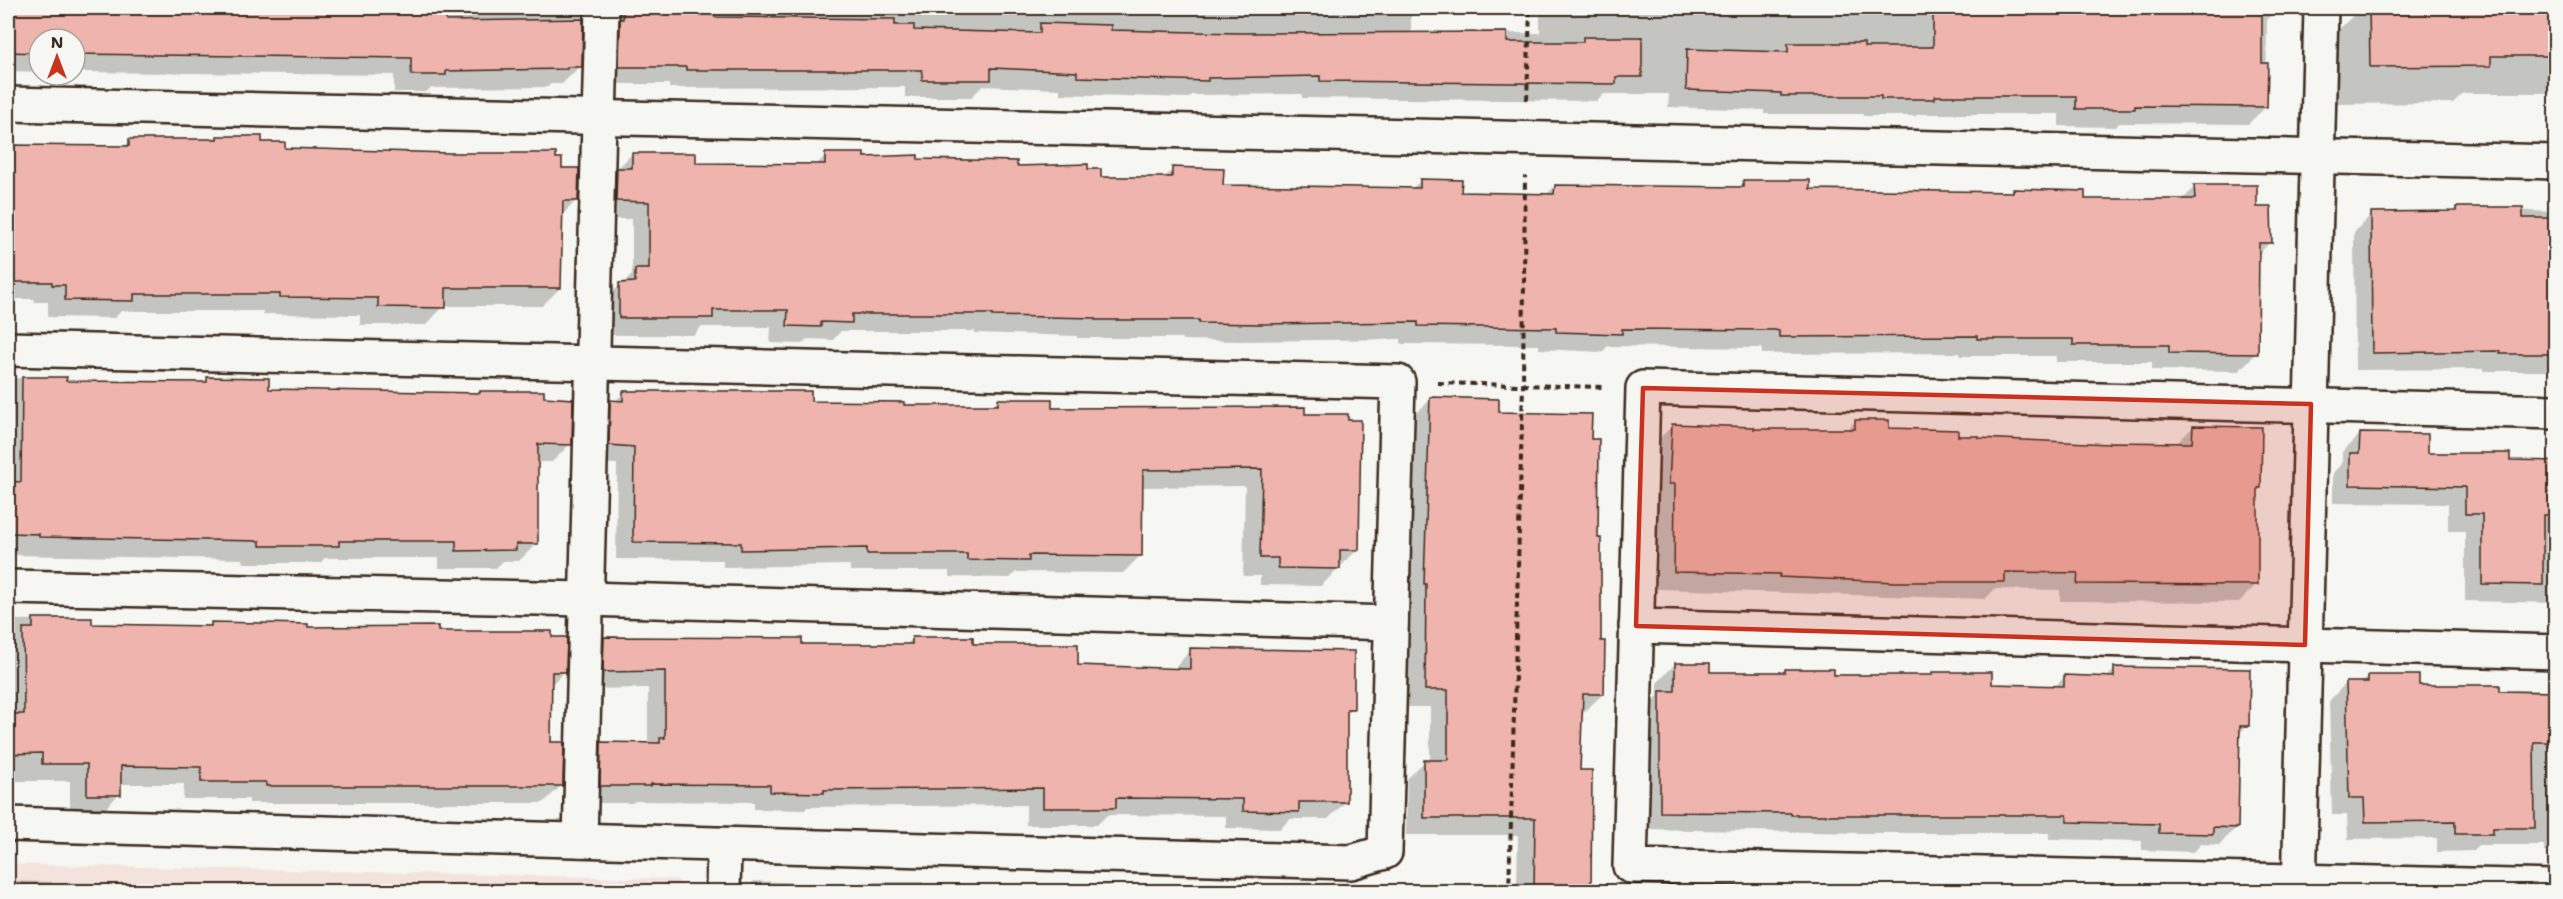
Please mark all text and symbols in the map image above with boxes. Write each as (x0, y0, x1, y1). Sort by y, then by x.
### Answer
north arrow (27, 27, 87, 87)
text: N (51, 32, 63, 53)

